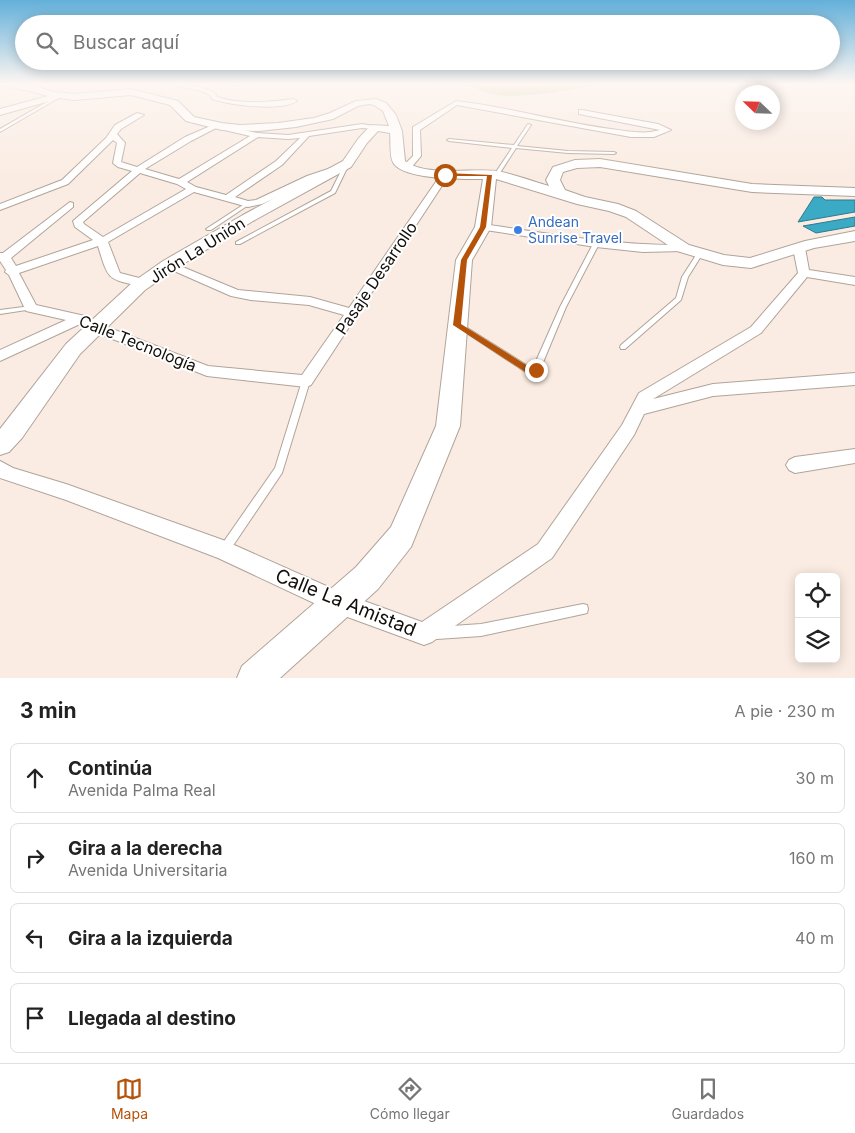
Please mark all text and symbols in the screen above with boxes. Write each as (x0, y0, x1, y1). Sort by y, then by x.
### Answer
search box (15, 15, 840, 70)
icon: search (33, 29, 61, 57)
text: Buscar aquí (73, 31, 179, 54)
north arrow (735, 85, 780, 130)
route start (434, 164, 457, 187)
street label: Jirón La Unión (145, 213, 249, 287)
place label: Andean Sunrise Travel (528, 213, 622, 246)
street label: Pasaje Desarrollo (331, 218, 421, 338)
marker: Andean Sunrise Travel (512, 224, 524, 236)
street label: Calle Tecnología (76, 310, 200, 376)
route end (525, 359, 548, 382)
street label: Calle La Amistad (272, 564, 420, 641)
map controls (795, 573, 840, 663)
button: locate (795, 573, 840, 618)
button: layers (795, 618, 840, 663)
text: 3 min (20, 698, 76, 723)
text: A pie · 230 m (735, 701, 835, 721)
text: Continúa (68, 757, 152, 780)
icon: ahead (21, 764, 49, 792)
text: 30 m (796, 768, 834, 788)
text: Avenida Palma Real (68, 780, 216, 800)
text: Gira a la derecha (68, 837, 223, 860)
icon: right (21, 844, 49, 872)
text: 160 m (789, 848, 834, 868)
text: Avenida Universitaria (68, 860, 228, 880)
icon: left (21, 924, 49, 952)
text: Gira a la izquierda (68, 927, 233, 950)
text: 40 m (795, 928, 834, 948)
icon: arrive (21, 1004, 49, 1032)
text: Llegada al destino (68, 1007, 236, 1030)
tab: Mapa (111, 1075, 148, 1122)
tab: Cómo llegar (370, 1075, 450, 1122)
tab: Guardados (672, 1075, 744, 1122)

